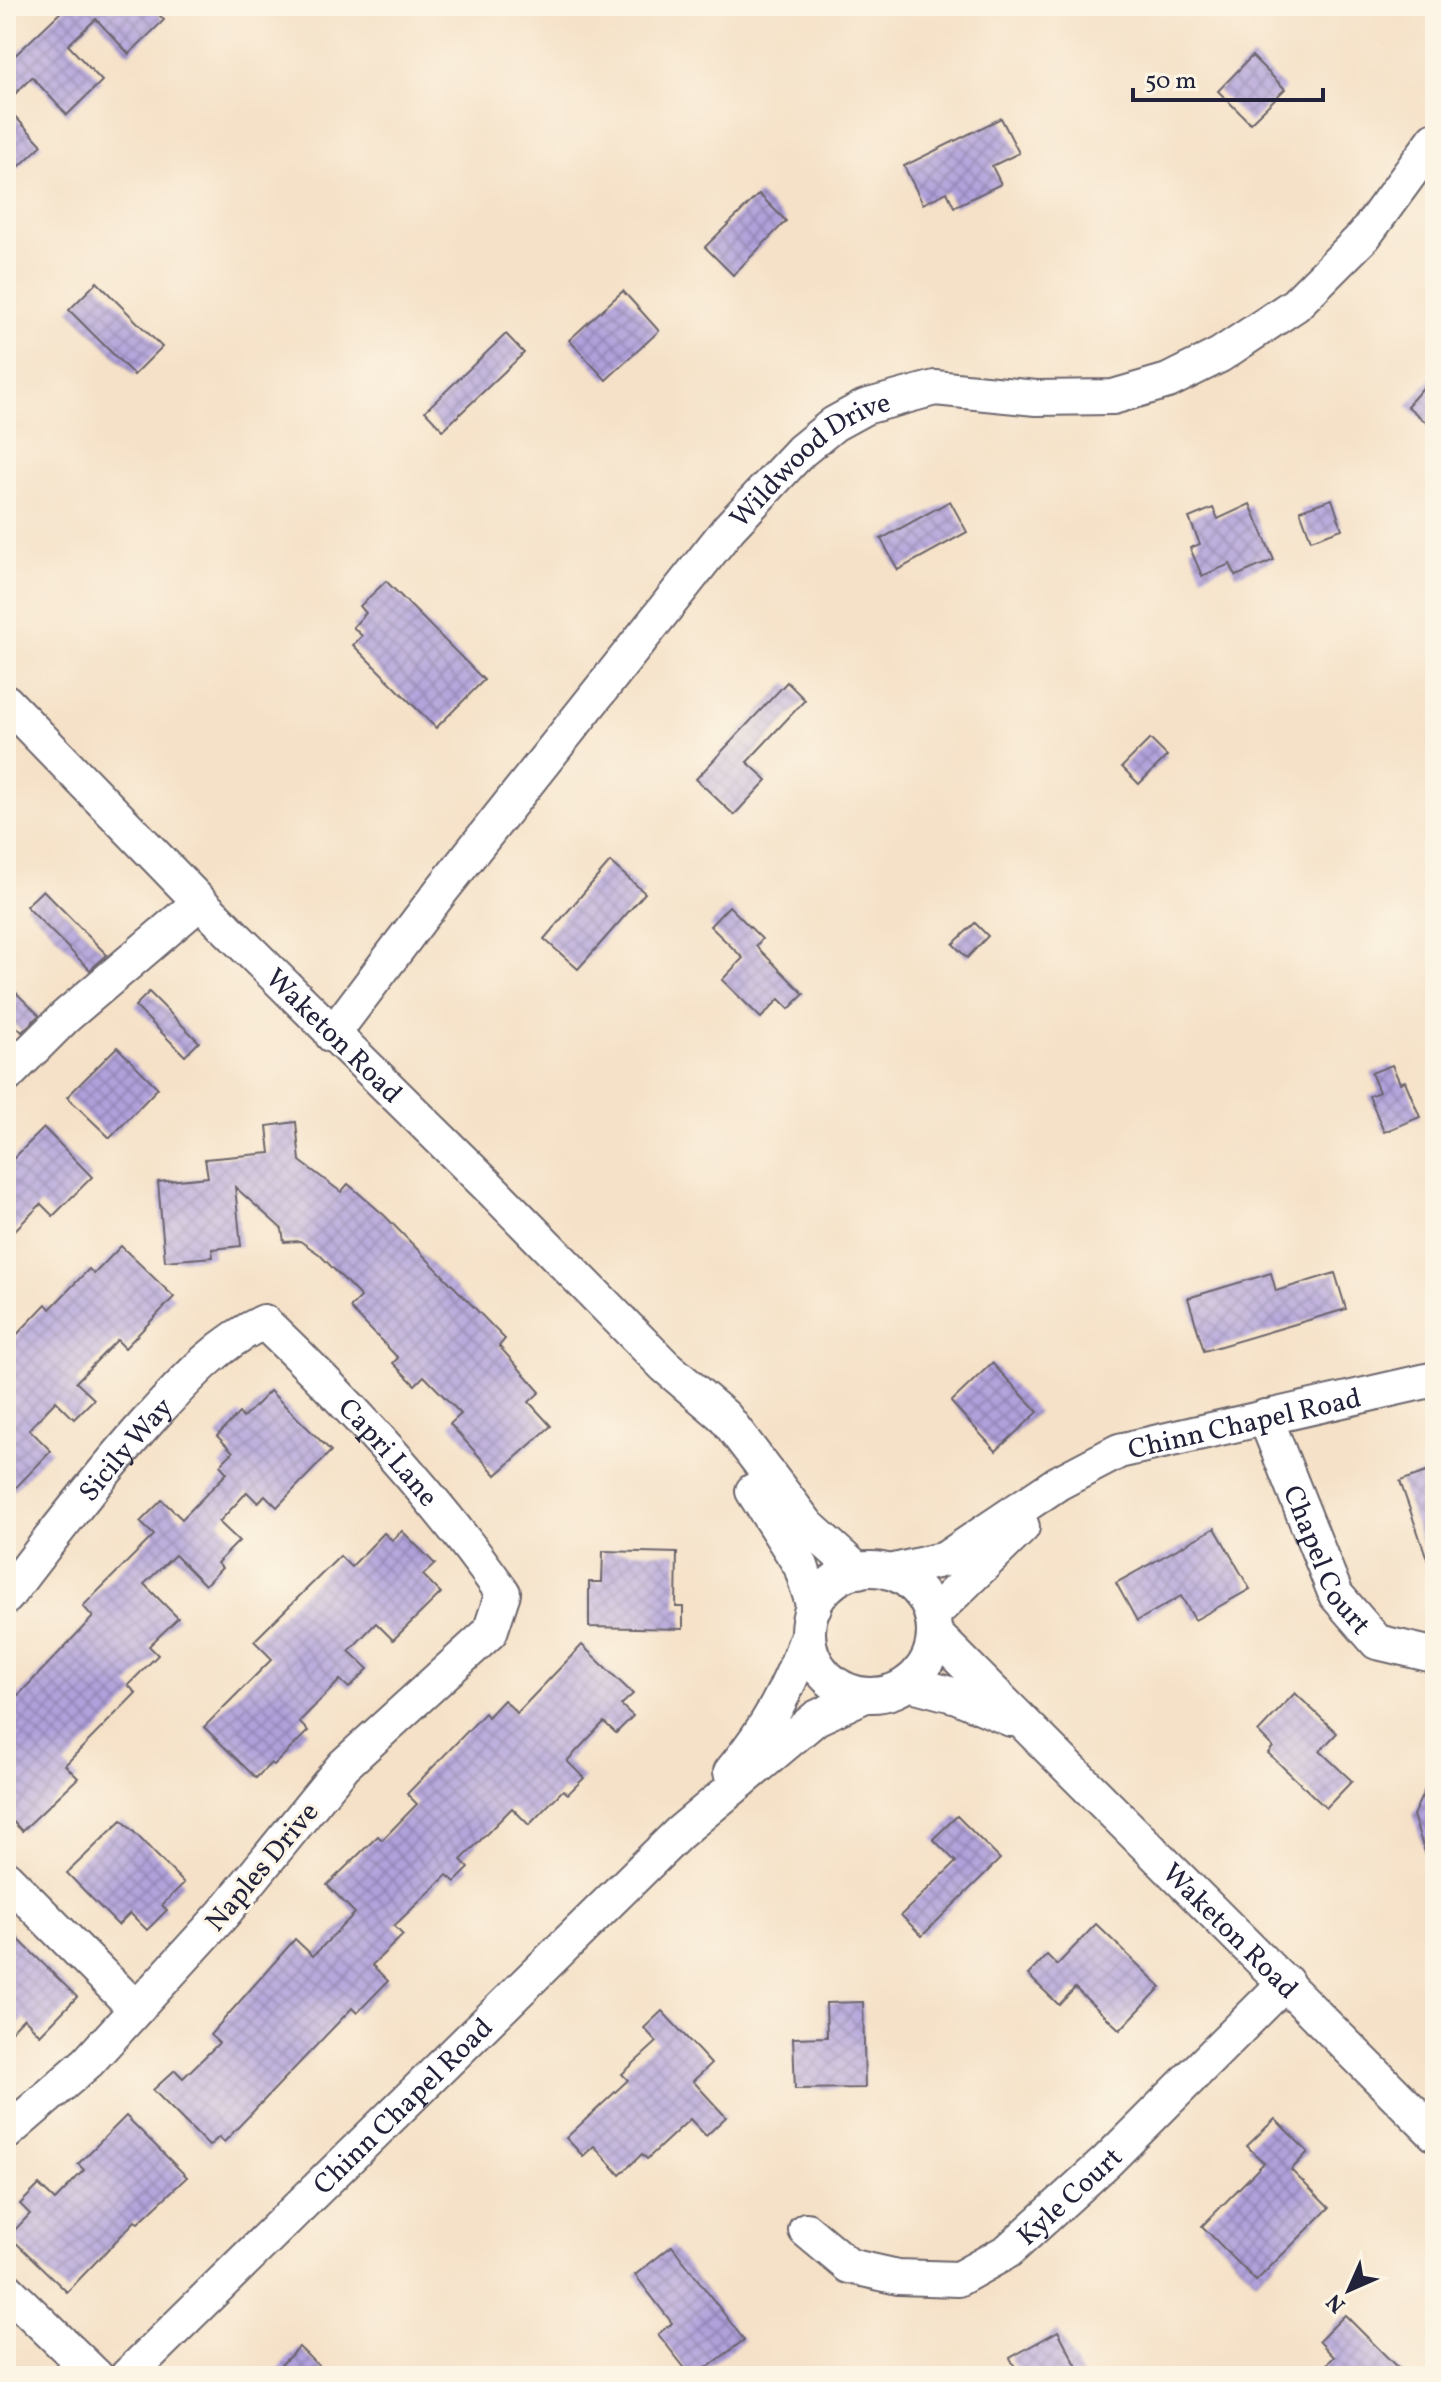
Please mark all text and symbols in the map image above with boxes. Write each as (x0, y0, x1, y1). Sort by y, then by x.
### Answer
scale bar (1133, 52, 1323, 102)
text: 50 m (1145, 65, 1197, 99)
street label: Wildwood Drive (722, 384, 895, 537)
street label: Waketon Road (256, 960, 410, 1113)
street label: Chinn Chapel Road (1124, 1379, 1365, 1470)
street label: Sicily Way (70, 1389, 183, 1511)
street label: Capri Lane (328, 1390, 446, 1516)
street label: Chapel Court (1272, 1480, 1379, 1644)
street label: Naples Drive (197, 1795, 329, 1941)
street label: Waketon Road (1152, 1855, 1306, 2009)
street label: Chinn Chapel Road (305, 2010, 502, 2204)
street label: Kyle Court (1009, 2139, 1132, 2256)
north arrow (1309, 2250, 1389, 2330)
text: N (1320, 2286, 1353, 2319)

